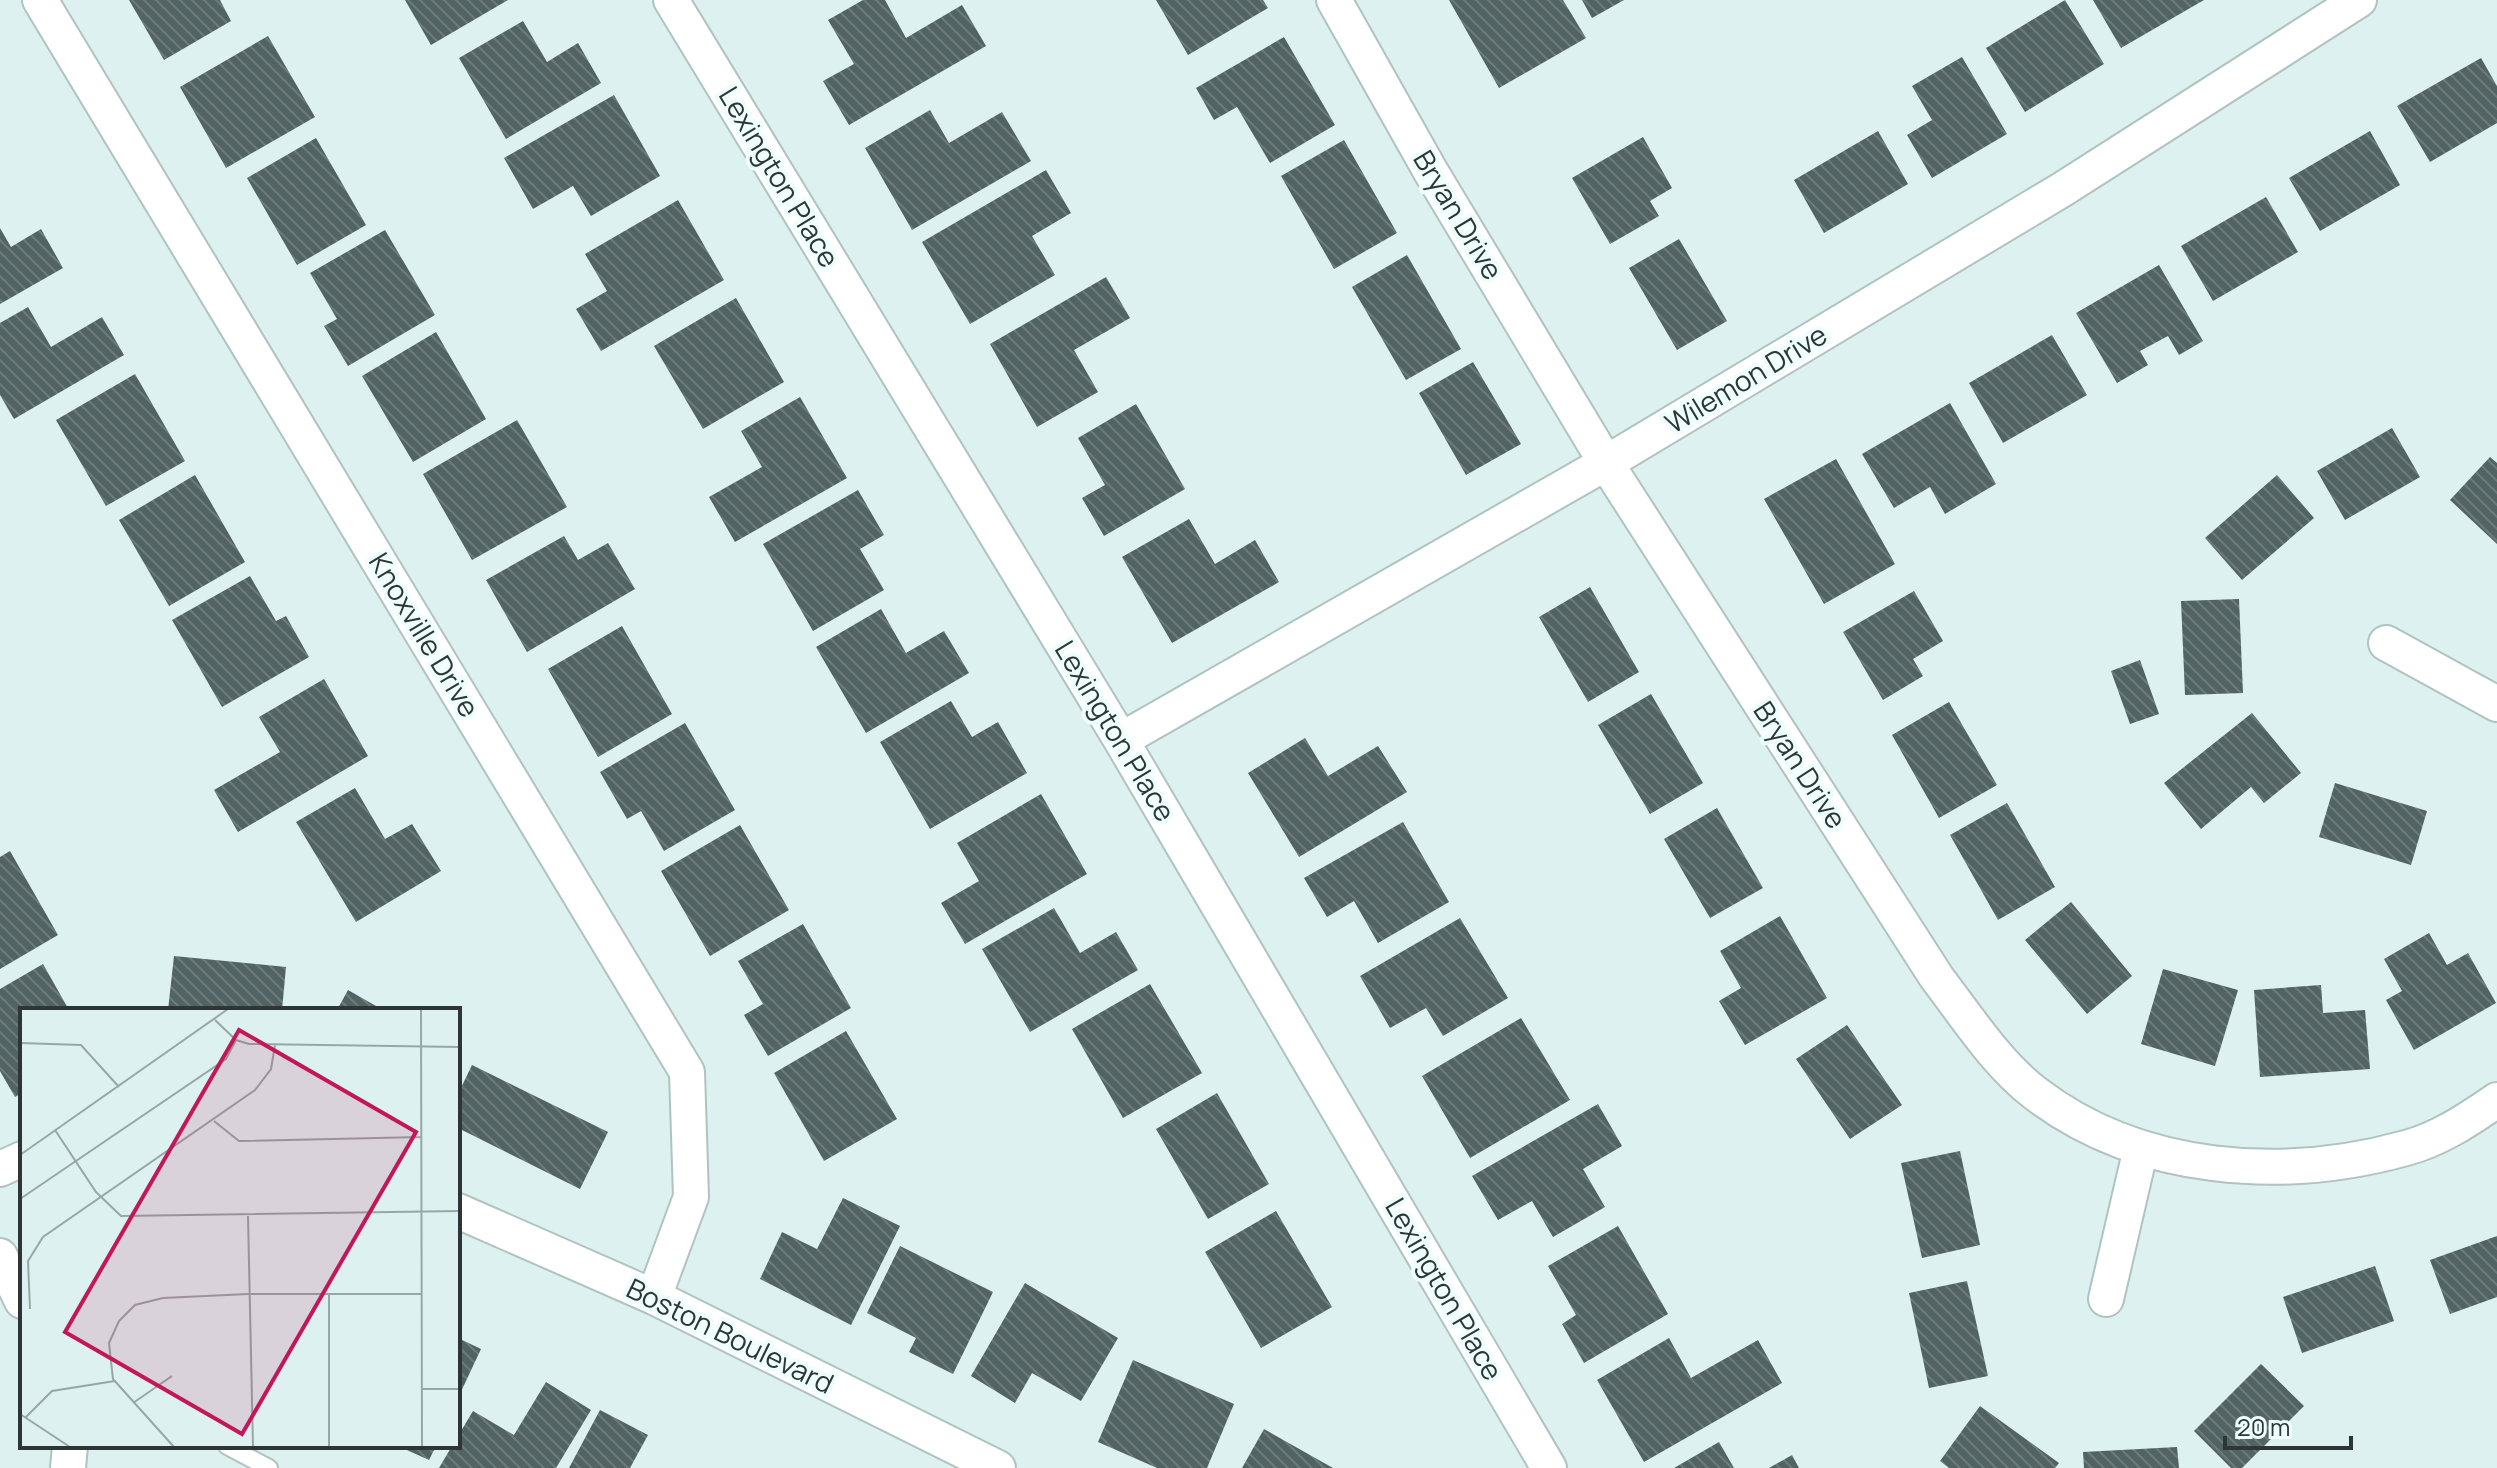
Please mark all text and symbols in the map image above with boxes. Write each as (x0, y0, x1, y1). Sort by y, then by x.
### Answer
street label: Lexington Place (711, 79, 849, 274)
street label: Bryan Drive (1405, 143, 1512, 286)
street label: Wilemon Drive (1657, 315, 1834, 441)
street label: Knoxville Drive (361, 545, 489, 724)
street label: Lexington Place (1047, 633, 1185, 828)
street label: Bryan Drive (1746, 694, 1856, 835)
inset map (20, 1008, 460, 1448)
street label: Lexington Place (1377, 1190, 1512, 1387)
street label: Boston Boulevard (621, 1269, 840, 1402)
scale bar (2225, 1400, 2351, 1450)
text: 20 m (2237, 1410, 2290, 1443)

